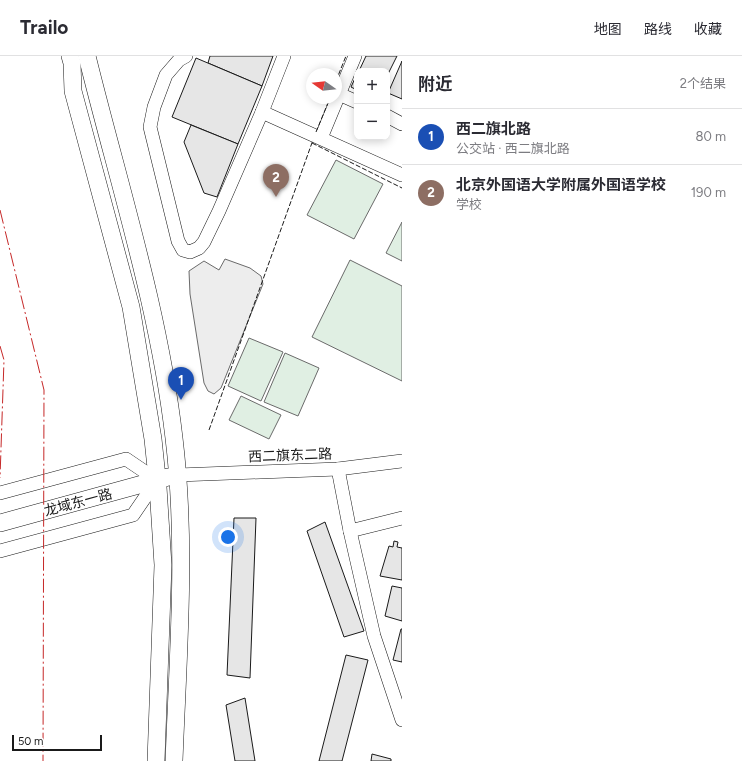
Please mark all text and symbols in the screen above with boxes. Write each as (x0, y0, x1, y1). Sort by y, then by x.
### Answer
text: Trailo (20, 16, 68, 39)
text: 地图 (594, 21, 622, 38)
text: 路线 (644, 21, 672, 38)
text: 收藏 (694, 21, 722, 38)
north arrow (306, 68, 342, 104)
map controls (354, 68, 390, 140)
button: + (354, 68, 390, 104)
text: 附近 (418, 74, 452, 94)
text: 2个结果 (680, 76, 726, 91)
button: − (354, 104, 390, 140)
text: 西二旗北路 (456, 120, 531, 138)
text: 1 (428, 129, 434, 144)
text: 80 m (695, 129, 726, 144)
text: 公交站 · 西二旗北路 (456, 141, 570, 156)
pin: 2 (263, 164, 289, 197)
text: 北京外国语大学附属外国语学校 (456, 176, 666, 194)
text: 2 (427, 185, 435, 200)
text: 190 m (691, 185, 726, 200)
text: 学校 (456, 197, 482, 212)
pin: 1 (168, 367, 194, 400)
street label: 西二旗东二路 (248, 446, 332, 465)
street label: 龙域东一路 (42, 485, 114, 520)
your location (218, 527, 238, 547)
scale bar (12, 733, 102, 752)
text: 50 m (18, 735, 43, 748)

